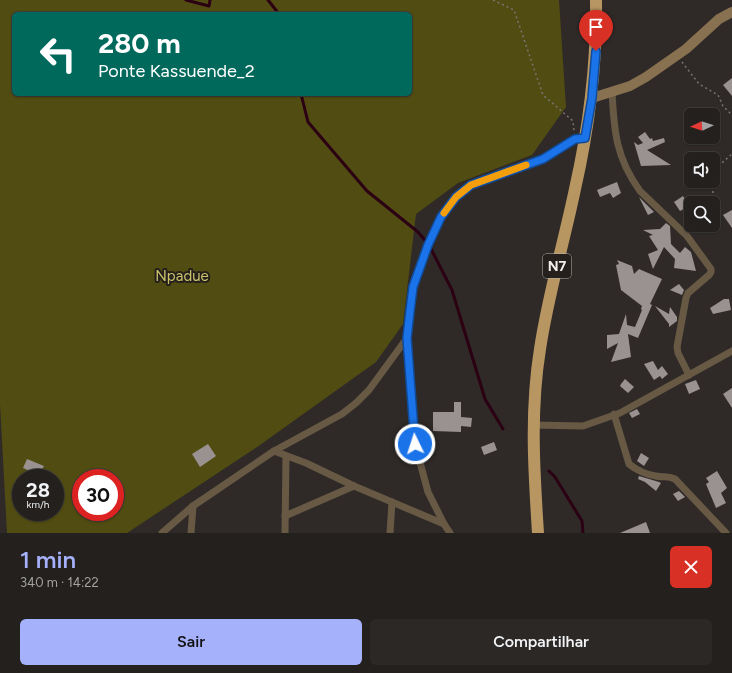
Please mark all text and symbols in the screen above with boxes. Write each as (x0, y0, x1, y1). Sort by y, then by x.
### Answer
pin (579, 10, 613, 51)
icon: arrive (585, 16, 607, 38)
text: 280 m (98, 26, 181, 60)
icon: left (32, 28, 84, 80)
text: Ponte Kassuende_2 (98, 60, 255, 82)
north arrow (684, 108, 720, 144)
map controls (684, 108, 720, 232)
button: sound (684, 152, 720, 188)
button: search (684, 196, 720, 232)
road number: N7 (543, 254, 571, 278)
park label: Npadue (155, 267, 209, 285)
position arrow (394, 423, 436, 465)
speed limit sign: 30 (72, 469, 124, 521)
text: 28 (26, 478, 50, 502)
text: km/h (27, 498, 49, 511)
text: 1 min (20, 545, 76, 574)
button: close (670, 546, 712, 588)
text: 340 m · 14:22 (20, 575, 99, 590)
button: Sair (20, 619, 362, 665)
button: Compartilhar (370, 619, 712, 665)

